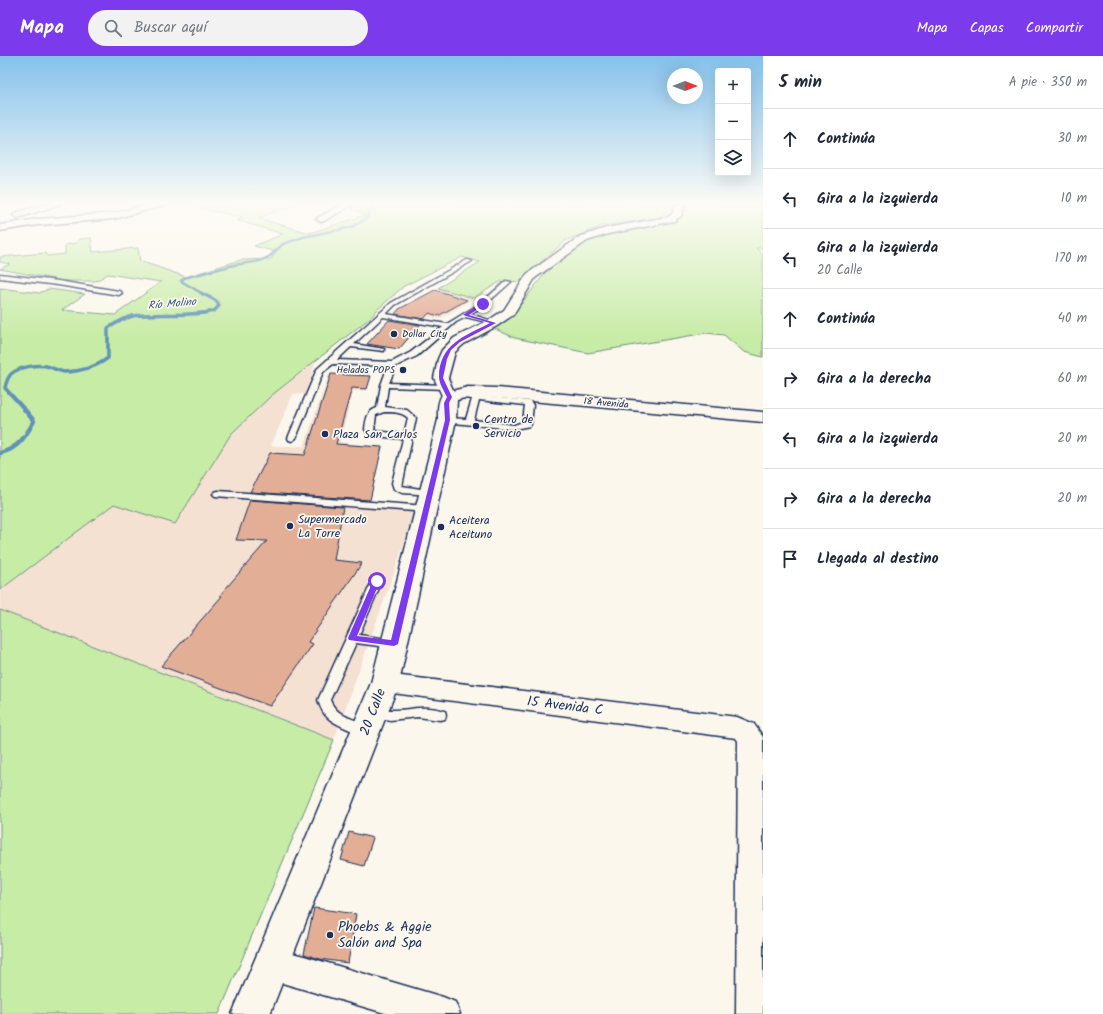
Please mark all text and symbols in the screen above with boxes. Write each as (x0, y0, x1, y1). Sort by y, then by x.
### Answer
search box (88, 10, 368, 46)
text: Mapa (20, 13, 64, 43)
text: Buscar aquí (134, 16, 207, 40)
icon: search (102, 17, 124, 39)
text: Mapa (917, 17, 948, 39)
text: Capas (970, 17, 1004, 39)
text: Compartir (1026, 17, 1083, 39)
north arrow (667, 68, 703, 104)
map controls (715, 68, 751, 176)
button: + (715, 68, 751, 104)
text: 5 min (779, 69, 822, 96)
text: A pie · 350 m (1009, 72, 1087, 93)
button: − (715, 104, 751, 140)
text: Continúa (817, 127, 875, 151)
icon: ahead (779, 128, 801, 150)
text: 30 m (1058, 128, 1087, 149)
button: layers (715, 140, 751, 176)
text: Gira a la izquierda (817, 187, 938, 211)
icon: left (779, 188, 801, 210)
text: 10 m (1061, 188, 1087, 209)
text: Gira a la izquierda (817, 236, 938, 260)
icon: left (779, 248, 801, 270)
text: 170 m (1055, 248, 1087, 269)
text: 20 Calle (817, 260, 862, 281)
water label: Río Molino (147, 293, 198, 315)
route end (474, 295, 492, 313)
text: Continúa (817, 307, 875, 331)
icon: ahead (779, 308, 801, 330)
text: 40 m (1058, 308, 1087, 329)
place label: Dollar City (402, 326, 447, 342)
marker: Dollar City (389, 329, 399, 339)
place label: Helados POPS (337, 362, 396, 378)
marker: Helados POPS (398, 365, 408, 375)
text: Gira a la derecha (817, 367, 931, 391)
icon: right (779, 368, 801, 390)
text: 60 m (1058, 368, 1087, 389)
street label: 18 Avenida (583, 393, 630, 413)
place label: Centro de Servicio (484, 410, 534, 443)
marker: Centro de Servicio (471, 421, 481, 431)
place label: Plaza San Carlos (333, 425, 417, 444)
text: Gira a la izquierda (817, 427, 938, 451)
icon: left (779, 428, 801, 450)
text: 20 m (1057, 428, 1087, 449)
marker: Plaza San Carlos (320, 429, 330, 439)
text: Gira a la derecha (817, 487, 931, 511)
icon: right (779, 488, 801, 510)
text: 20 m (1057, 488, 1087, 509)
place label: Supermercado La Torre (298, 510, 367, 543)
place label: Aceitera Aceituno (449, 511, 492, 544)
marker: Supermercado La Torre (285, 521, 295, 531)
marker: Aceitera Aceituno (436, 522, 446, 532)
text: Llegada al destino (817, 547, 939, 571)
icon: arrive (779, 548, 801, 570)
route start (368, 572, 386, 590)
street label: 20 Calle (354, 685, 392, 739)
street label: 15 Avenida C (526, 690, 604, 722)
place label: Phoebs & Aggie Salón and Spa (338, 916, 432, 954)
marker: Phoebs & Aggie Salón and Spa (325, 930, 335, 940)

